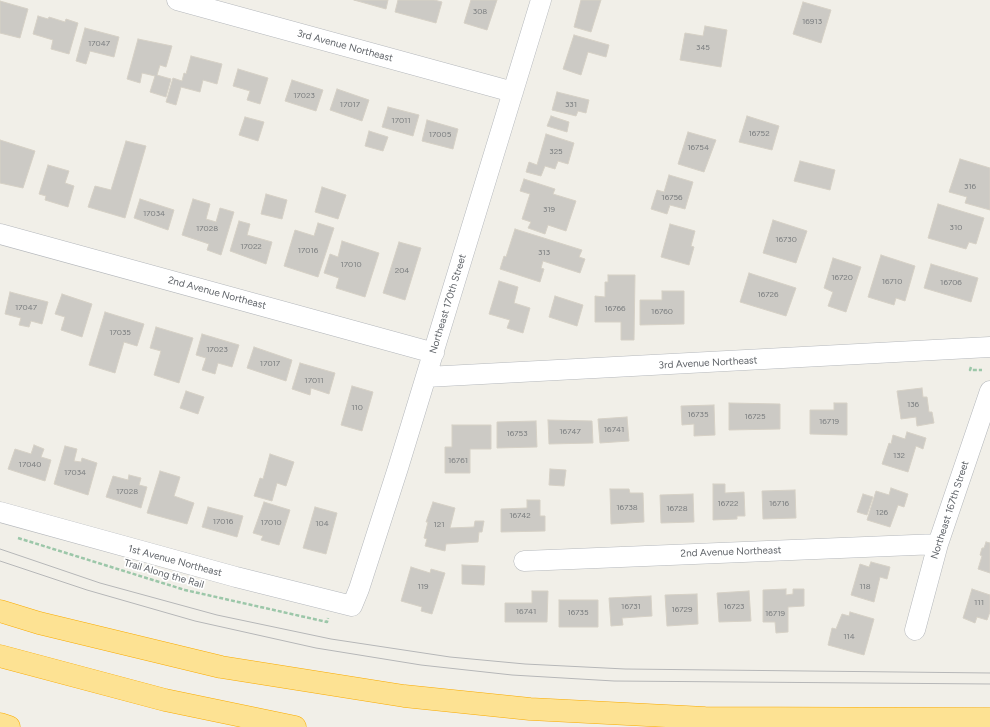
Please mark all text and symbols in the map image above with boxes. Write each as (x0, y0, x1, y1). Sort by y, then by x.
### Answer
house number: 308 (473, 7, 487, 17)
house number: 16913 (802, 17, 822, 27)
street label: 3rd Avenue Northeast (296, 27, 394, 65)
house number: 17047 (88, 39, 110, 49)
house number: 345 (696, 43, 710, 53)
house number: 17023 (293, 91, 315, 101)
house number: 17017 (340, 100, 360, 110)
house number: 331 (565, 100, 577, 110)
house number: 17011 (391, 116, 411, 126)
house number: 16752 (748, 129, 770, 139)
house number: 17005 (429, 130, 451, 140)
house number: 16754 (687, 143, 709, 153)
house number: 325 (549, 147, 563, 157)
house number: 316 (964, 182, 976, 192)
house number: 16756 (661, 193, 683, 203)
house number: 319 (543, 205, 555, 215)
house number: 17034 (143, 209, 165, 219)
house number: 310 (950, 223, 962, 233)
house number: 17028 (196, 224, 218, 234)
house number: 16730 (775, 235, 797, 245)
house number: 17022 (240, 242, 262, 252)
house number: 17016 (298, 246, 318, 256)
house number: 313 (538, 248, 550, 258)
street label: Northeast 170th Street (427, 253, 469, 355)
house number: 17010 (340, 260, 362, 270)
house number: 204 (395, 266, 409, 276)
house number: 16720 (831, 273, 853, 283)
street label: 2nd Avenue Northeast (167, 274, 267, 312)
house number: 16710 (882, 277, 902, 287)
house number: 16706 (940, 278, 962, 288)
house number: 16726 (757, 290, 779, 300)
house number: 17047 (15, 303, 37, 313)
house number: 16766 (604, 304, 626, 314)
house number: 16760 (651, 307, 673, 317)
house number: 17035 (109, 328, 131, 338)
house number: 17023 (206, 345, 228, 355)
street label: 3rd Avenue Northeast (658, 354, 758, 372)
house number: 17017 (260, 359, 280, 369)
house number: 17011 (304, 376, 324, 386)
house number: 136 (907, 400, 919, 410)
house number: 110 (351, 403, 363, 413)
house number: 16735 (687, 410, 709, 420)
house number: 16725 (744, 412, 766, 422)
house number: 16719 (819, 417, 839, 427)
house number: 16741 (604, 425, 624, 435)
house number: 16747 (559, 427, 581, 437)
house number: 16753 (506, 429, 528, 439)
house number: 132 (893, 451, 905, 461)
house number: 16761 (448, 456, 468, 466)
street label: Northeast 167th Street (928, 459, 972, 561)
house number: 17040 (19, 460, 41, 470)
house number: 17034 (64, 468, 86, 478)
house number: 17028 (116, 487, 138, 497)
house number: 16722 (717, 499, 739, 509)
house number: 16716 (769, 499, 789, 509)
house number: 16738 (616, 503, 638, 513)
house number: 16728 (666, 504, 688, 514)
house number: 126 (876, 508, 888, 518)
house number: 16742 (509, 511, 531, 521)
house number: 17016 (213, 517, 233, 527)
house number: 17010 (260, 518, 282, 528)
house number: 104 (315, 519, 329, 529)
house number: 121 (433, 520, 445, 530)
street label: 1st Avenue Northeast (127, 543, 223, 579)
street label: 2nd Avenue Northeast (680, 544, 782, 560)
street label: Trail Along the Rail (123, 557, 205, 591)
house number: 119 (417, 582, 429, 592)
house number: 118 (859, 582, 871, 592)
house number: 111 (974, 598, 984, 608)
house number: 16731 (621, 602, 641, 612)
house number: 16723 (724, 602, 744, 612)
house number: 16729 (671, 605, 693, 615)
house number: 16741 (516, 607, 536, 617)
house number: 16735 (567, 608, 589, 618)
house number: 16719 (765, 609, 785, 619)
house number: 114 (843, 632, 855, 642)

